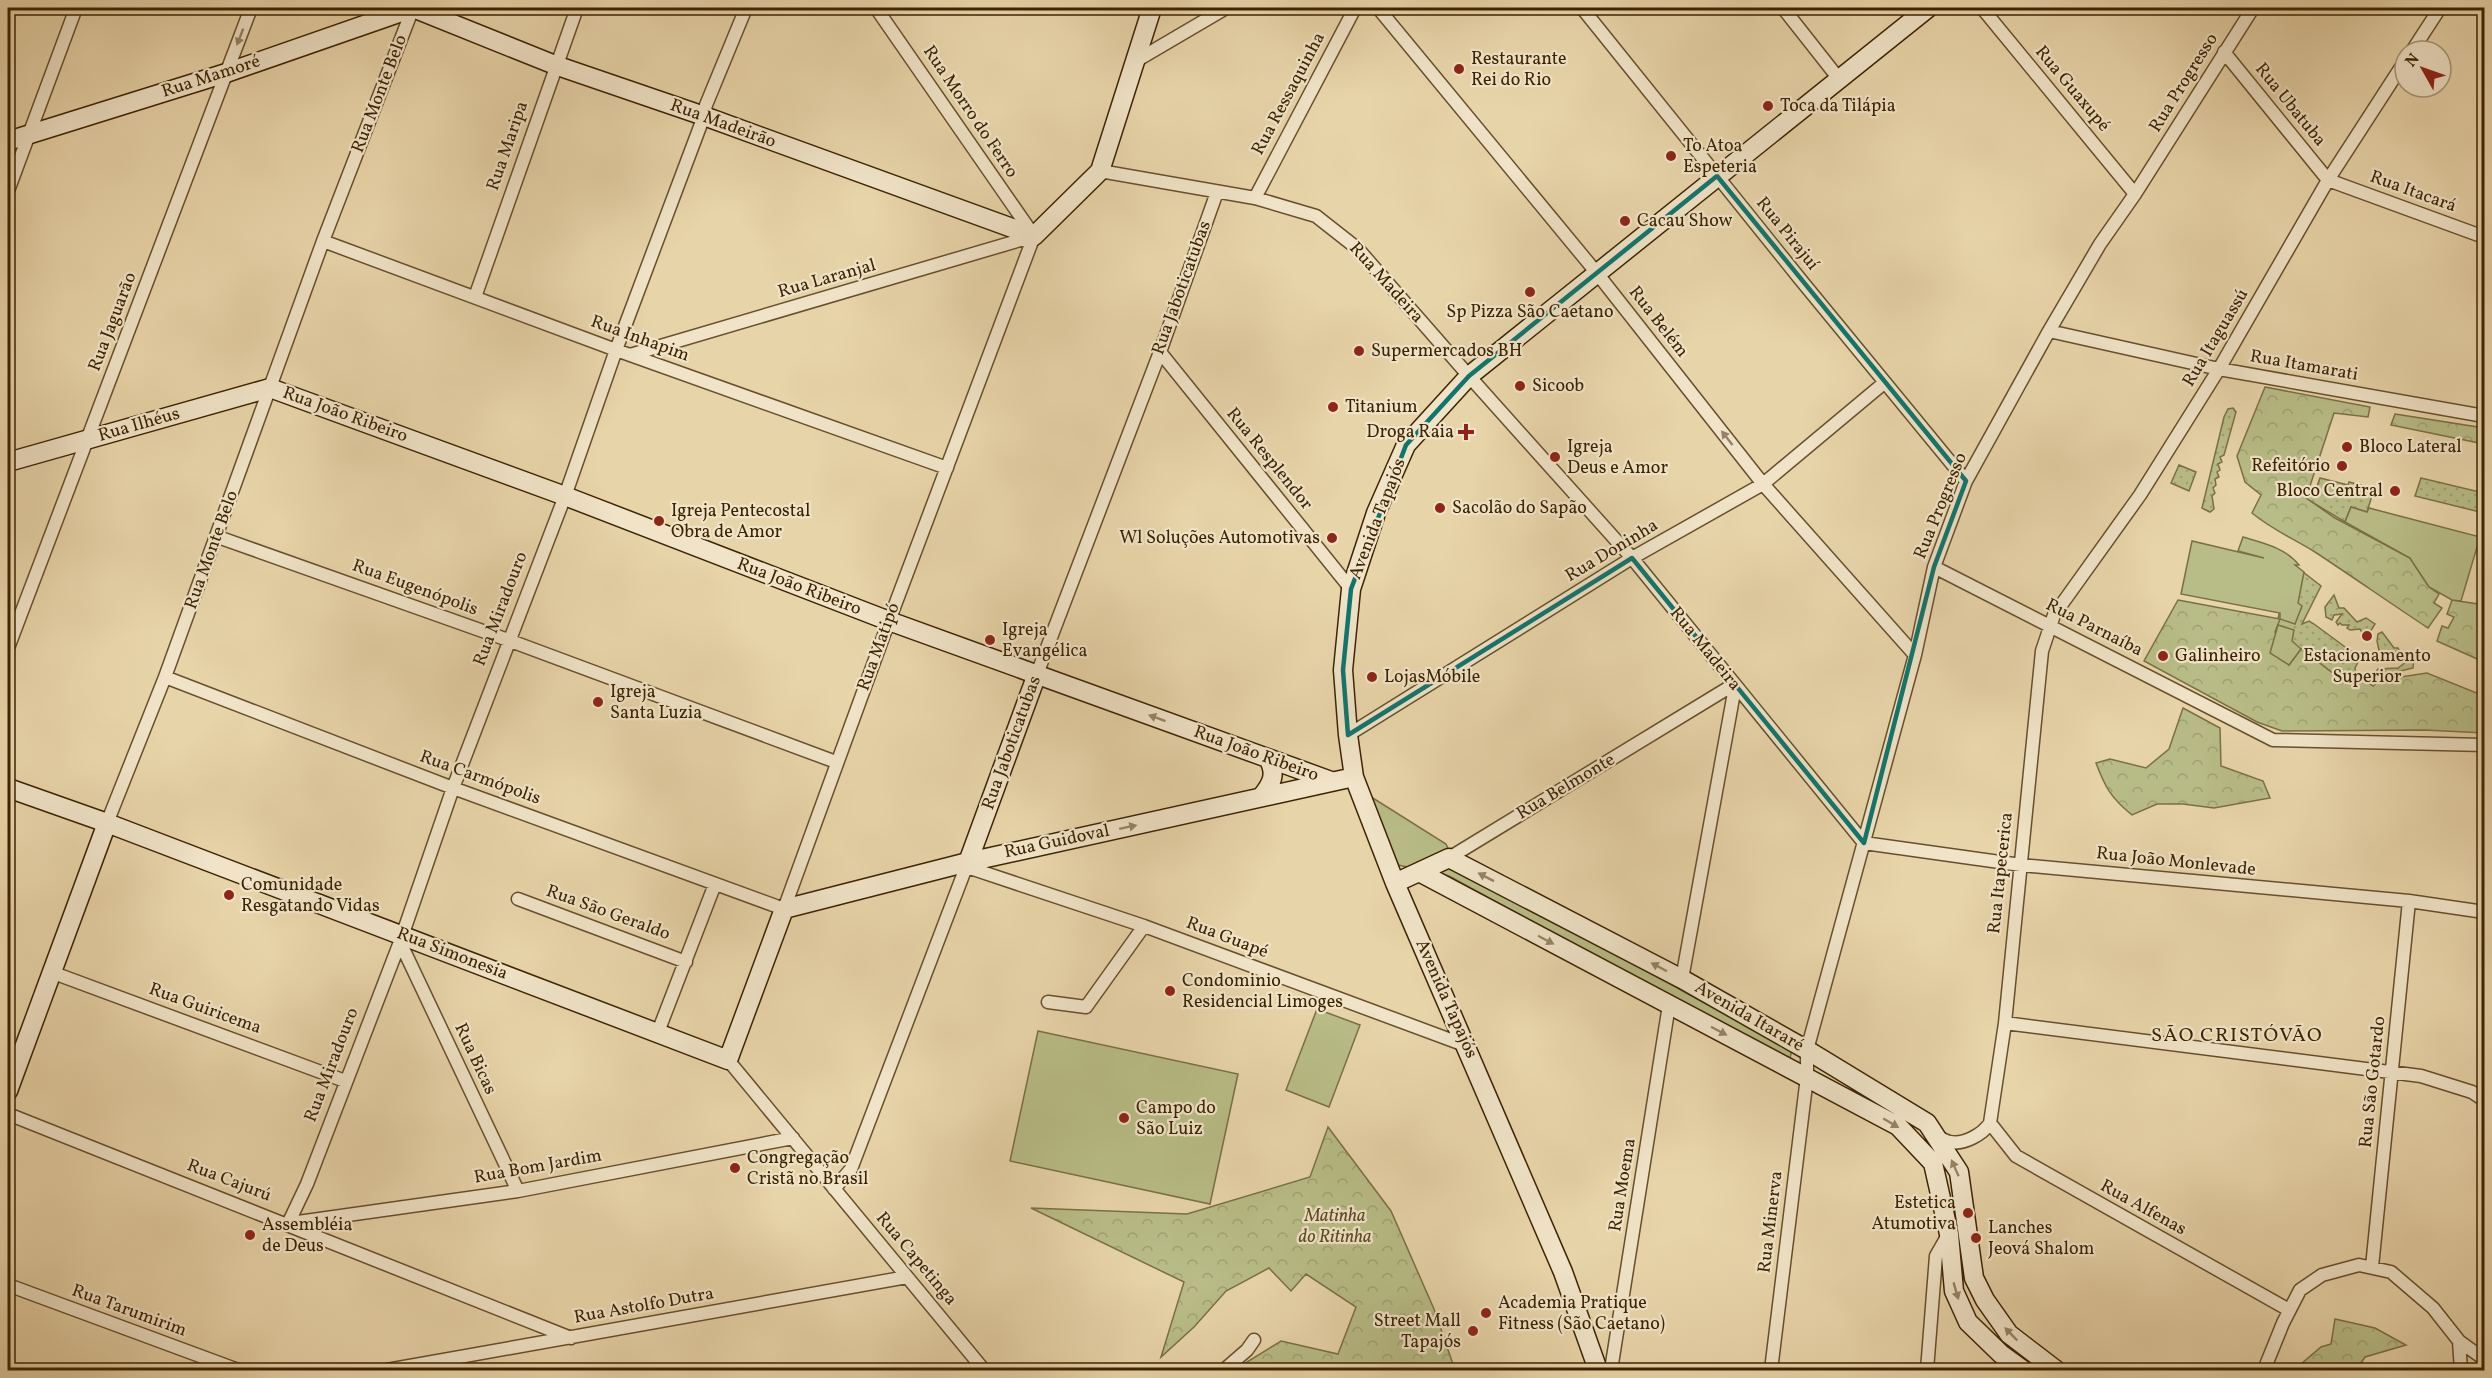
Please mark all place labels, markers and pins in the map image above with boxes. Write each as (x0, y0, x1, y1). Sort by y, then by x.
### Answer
place label: Restaurante Rei do Rio (1471, 47, 1567, 93)
marker: Restaurante Rei do Rio (1452, 62, 1466, 76)
place label: Toca da Tilápia (1780, 94, 1896, 119)
marker: Toca da Tilápia (1761, 99, 1775, 113)
place label: To Atoa Espeteria (1683, 134, 1757, 180)
marker: To Atoa Espeteria (1664, 149, 1678, 163)
place label: Cacau Show (1637, 209, 1733, 234)
marker: Cacau Show (1618, 214, 1632, 228)
marker: Sp Pizza São Caetano (1523, 285, 1537, 299)
place label: Sp Pizza São Caetano (1446, 300, 1614, 325)
place label: Supermercados BH (1371, 339, 1522, 364)
marker: Supermercados BH (1352, 344, 1366, 358)
place label: Sicoob (1532, 374, 1584, 399)
marker: Sicoob (1513, 379, 1527, 393)
place label: Titanium (1345, 395, 1418, 420)
marker: Titanium (1326, 400, 1340, 414)
place label: Droga Raia (1366, 420, 1454, 445)
marker: Droga Raia (1459, 425, 1473, 439)
place label: Igreja Deus e Amor (1567, 435, 1668, 481)
place label: Bloco Lateral (2359, 435, 2462, 460)
marker: Bloco Lateral (2340, 440, 2354, 454)
marker: Igreja Deus e Amor (1548, 450, 1562, 464)
place label: Refeitório (2251, 454, 2330, 479)
marker: Refeitório (2335, 459, 2349, 473)
place label: Bloco Central (2276, 479, 2383, 504)
marker: Bloco Central (2388, 484, 2402, 498)
place label: Sacolão do Sapão (1452, 496, 1587, 521)
place label: Igreja Pentecostal Obra de Amor (671, 499, 810, 545)
marker: Sacolão do Sapão (1433, 501, 1447, 515)
marker: Igreja Pentecostal Obra de Amor (652, 514, 666, 528)
place label: Wl Soluções Automotivas (1119, 526, 1320, 551)
marker: Wl Soluções Automotivas (1325, 531, 1339, 545)
place label: Igreja Evangélica (1002, 618, 1088, 664)
marker: Estacionamento Superior (2360, 629, 2374, 643)
marker: Igreja Evangélica (983, 633, 997, 647)
place label: Galinheiro (2175, 644, 2260, 669)
place label: Estacionamento Superior (2303, 644, 2431, 690)
marker: Galinheiro (2156, 649, 2170, 663)
place label: LojasMóbile (1384, 665, 1480, 690)
marker: LojasMóbile (1365, 670, 1379, 684)
place label: Igreja Santa Luzia (610, 680, 702, 726)
marker: Igreja Santa Luzia (591, 695, 605, 709)
place label: Comunidade Resgatando Vidas (241, 873, 380, 919)
marker: Comunidade Resgatando Vidas (222, 888, 236, 902)
place label: Condominio Residencial Limoges (1182, 969, 1343, 1015)
marker: Condominio Residencial Limoges (1163, 984, 1177, 998)
place label: Campo do São Luiz (1136, 1096, 1216, 1142)
marker: Campo do São Luiz (1117, 1111, 1131, 1125)
place label: Congregação Cristã no Brasil (747, 1146, 868, 1192)
marker: Congregação Cristã no Brasil (728, 1161, 742, 1175)
place label: Estetica Atumotiva (1871, 1191, 1956, 1237)
marker: Estetica Atumotiva (1961, 1206, 1975, 1220)
place label: Assembléia de Deus (262, 1213, 353, 1259)
place label: Lanches Jeová Shalom (1988, 1216, 2095, 1262)
marker: Assembléia de Deus (243, 1228, 257, 1242)
marker: Lanches Jeová Shalom (1969, 1231, 1983, 1245)
place label: Academia Pratique Fitness (São Caetano) (1498, 1291, 1665, 1337)
marker: Academia Pratique Fitness (São Caetano) (1479, 1306, 1493, 1320)
place label: Street Mall Tapajós (1374, 1309, 1461, 1355)
marker: Street Mall Tapajós (1466, 1324, 1480, 1338)

